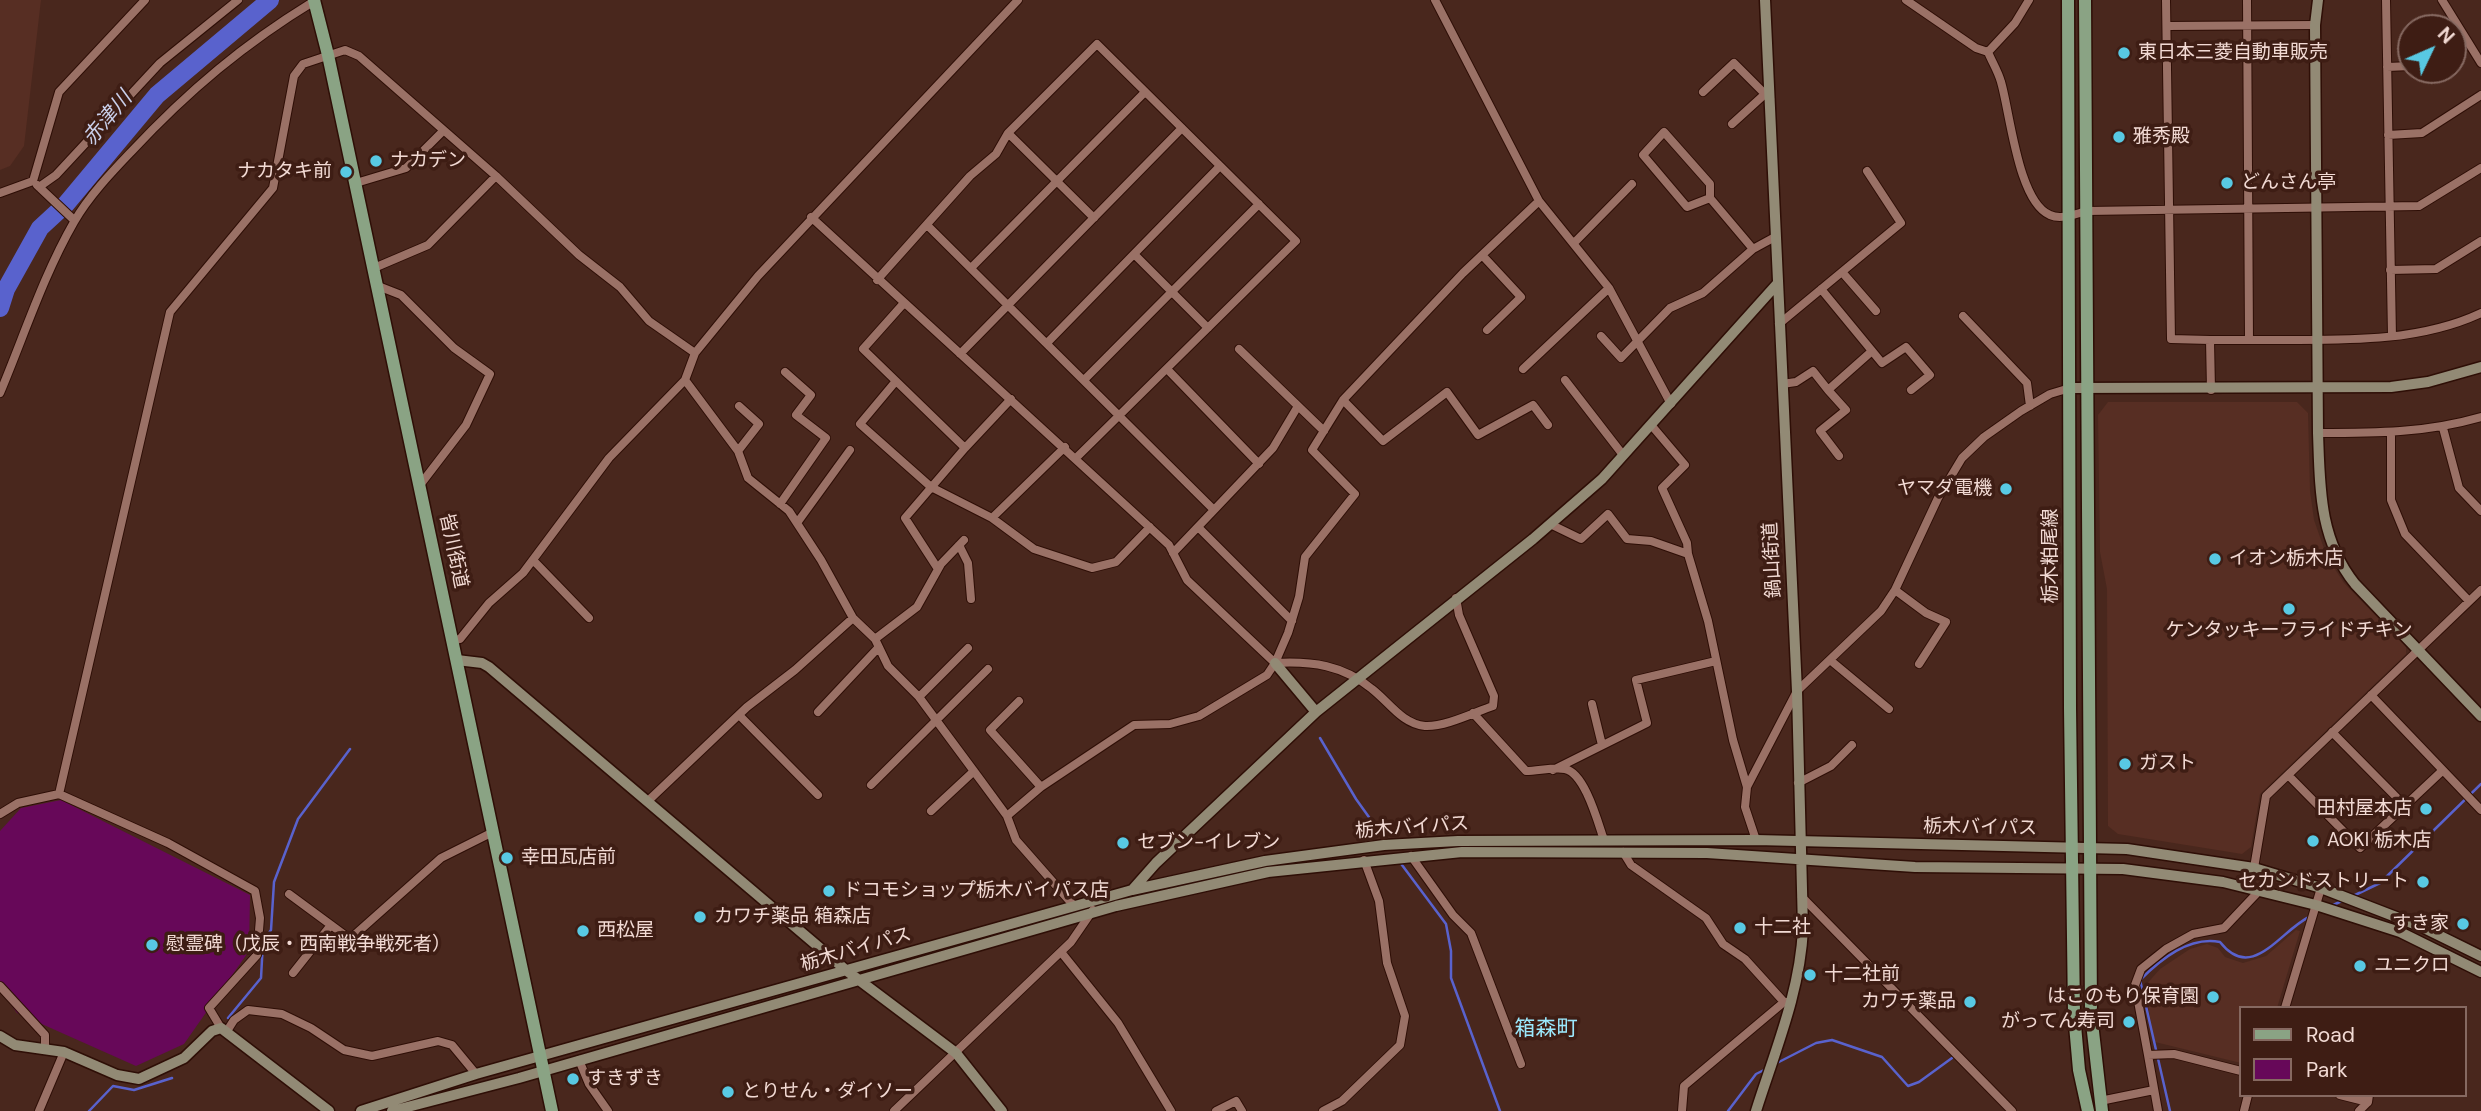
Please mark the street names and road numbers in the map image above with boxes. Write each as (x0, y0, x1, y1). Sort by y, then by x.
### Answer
street label: 栃木粕尾線 (2040, 509, 2062, 603)
street label: 皆川街道 (434, 511, 472, 591)
street label: 鍋山街道 (1760, 521, 1786, 599)
street label: 栃木バイパス (1354, 813, 1470, 843)
street label: 栃木バイパス (1923, 816, 2037, 840)
street label: 栃木バイパス (798, 923, 914, 977)

